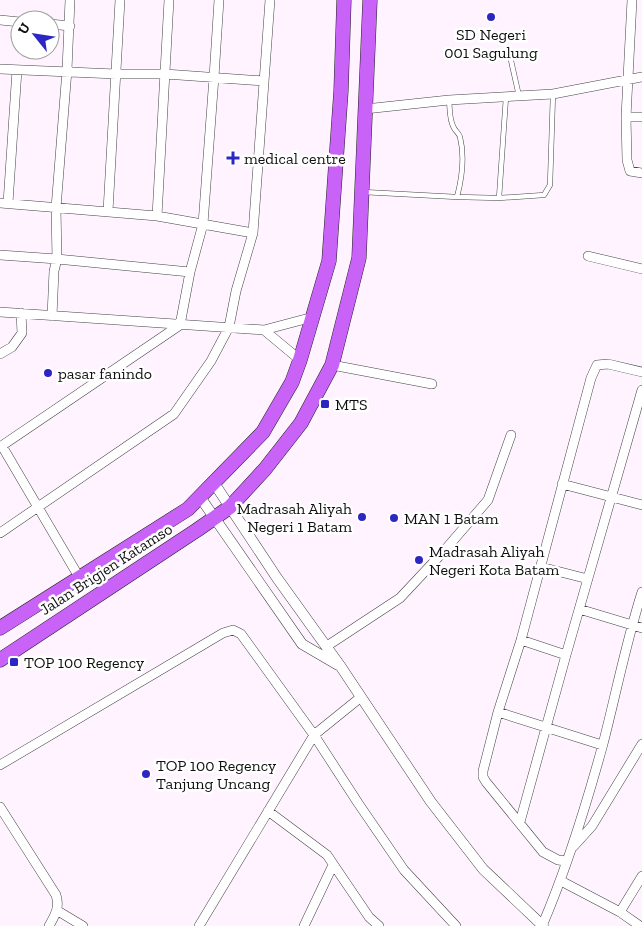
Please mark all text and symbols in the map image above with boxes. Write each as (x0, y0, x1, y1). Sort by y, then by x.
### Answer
north arrow (10, 10, 60, 60)
marker: SD Negeri 001 Sagulung (485, 11, 497, 23)
text: U (14, 20, 34, 37)
place label: SD Negeri 001 Sagulung (444, 25, 538, 62)
place label: medical centre (244, 149, 346, 168)
marker: medical centre (226, 151, 240, 165)
place label: pasar fanindo (58, 364, 152, 383)
marker: pasar fanindo (42, 367, 54, 379)
place label: MTS (335, 395, 368, 414)
marker: MTS (319, 398, 331, 410)
place label: Madrasah Aliyah Negeri 1 Batam (237, 499, 352, 536)
place label: MAN 1 Batam (404, 509, 499, 528)
marker: Madrasah Aliyah Negeri 1 Batam (356, 511, 368, 523)
marker: MAN 1 Batam (388, 512, 400, 524)
street label: Jalan Brigjen Katamso (36, 519, 176, 619)
place label: Madrasah Aliyah Negeri Kota Batam (429, 542, 560, 579)
marker: Madrasah Aliyah Negeri Kota Batam (413, 554, 425, 566)
place label: TOP 100 Regency (24, 653, 145, 672)
marker: TOP 100 Regency (8, 656, 20, 668)
place label: TOP 100 Regency Tanjung Uncang (156, 756, 277, 793)
marker: TOP 100 Regency Tanjung Uncang (140, 768, 152, 780)

